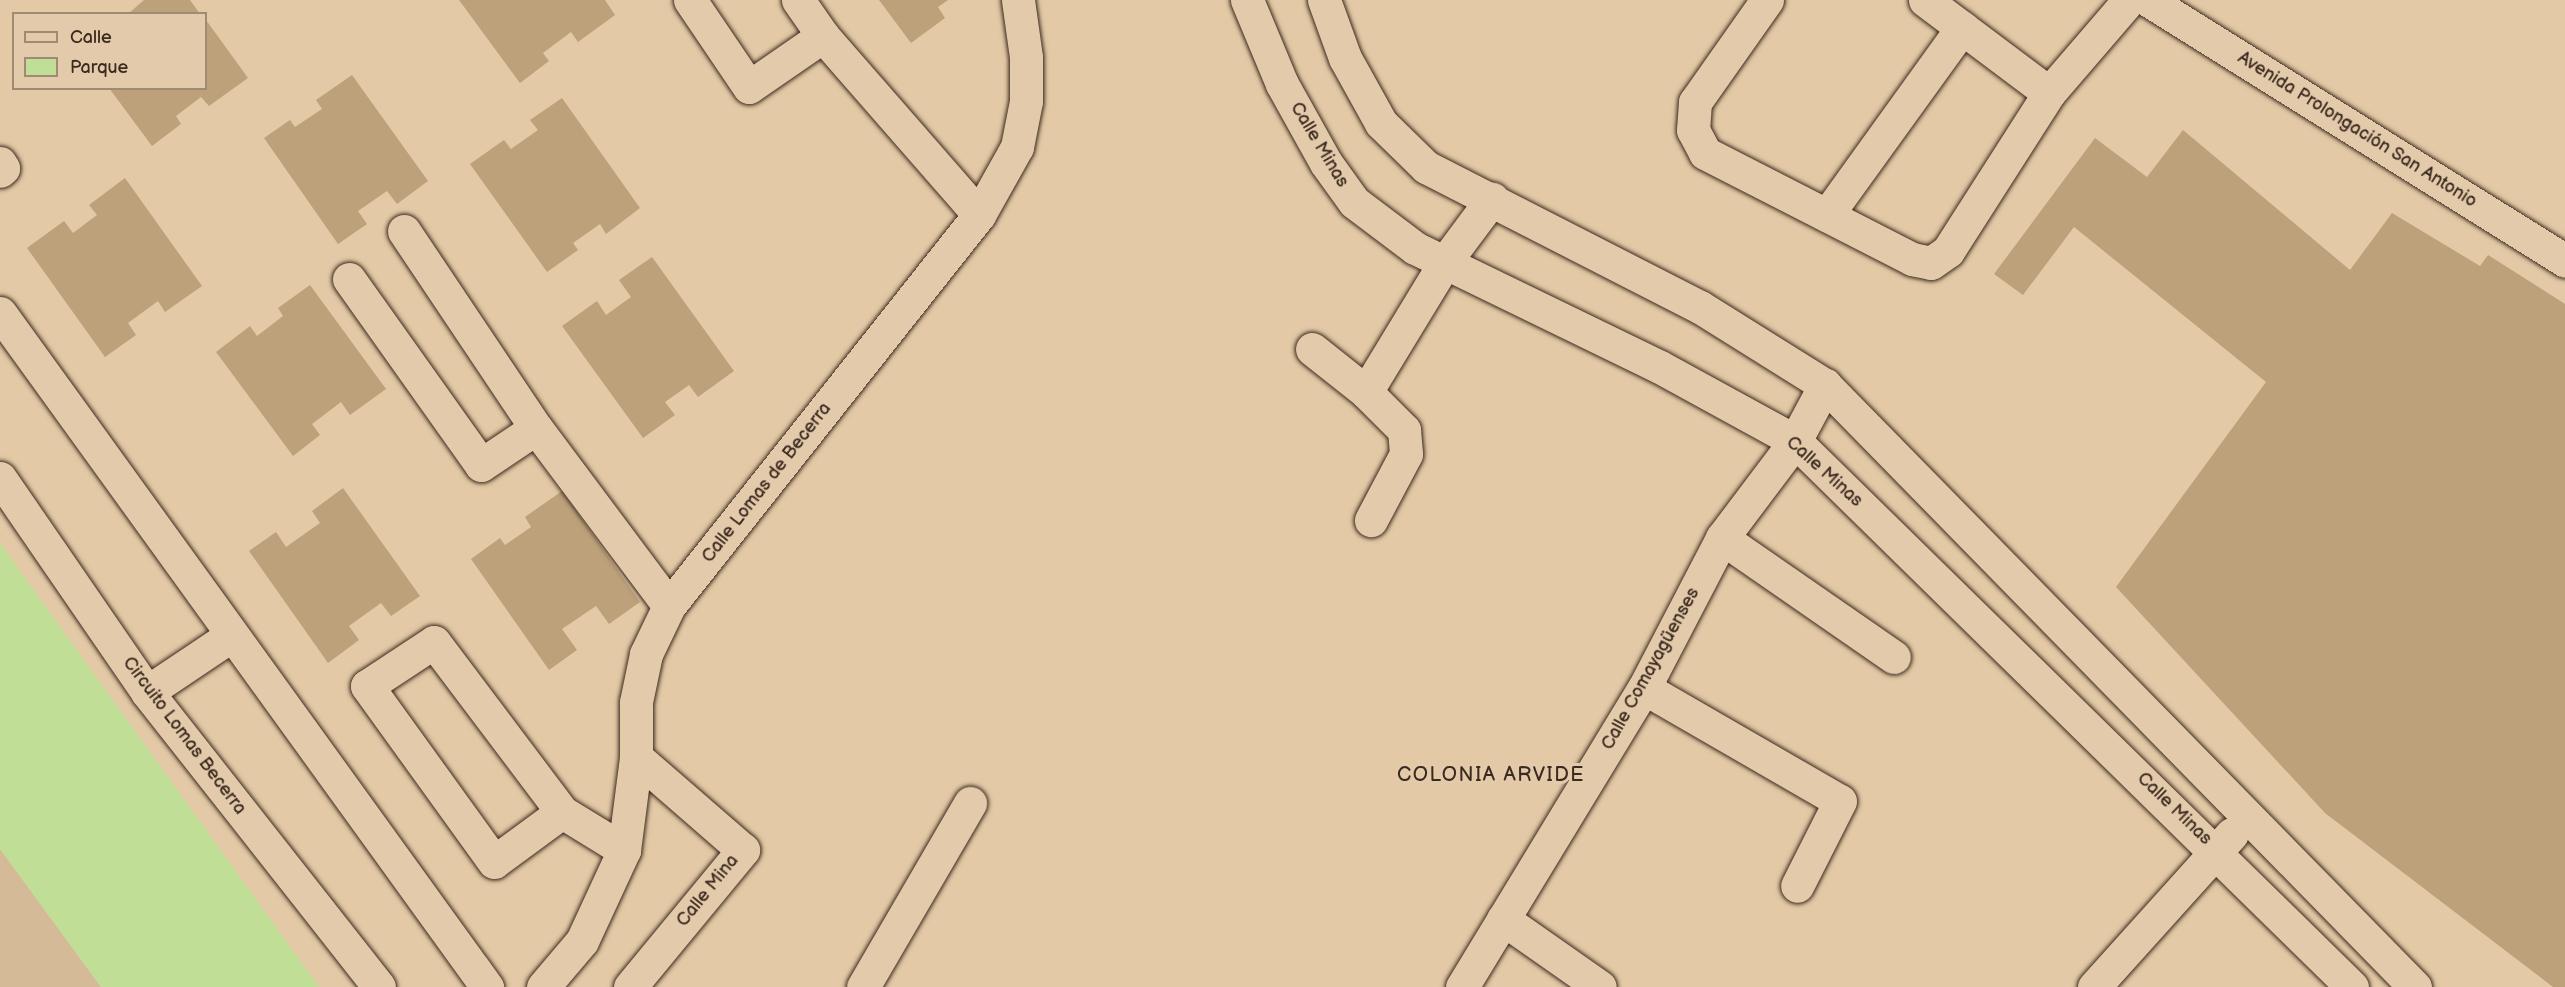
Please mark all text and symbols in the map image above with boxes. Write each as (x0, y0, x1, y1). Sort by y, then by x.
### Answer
legend (12, 12, 207, 90)
text: Calle (70, 27, 112, 48)
street label: Avenida Prolongación San Antonio (2233, 47, 2481, 213)
text: Parque (70, 57, 128, 78)
street label: Calle Minas (1285, 99, 1353, 191)
street label: Calle Lomas de Becerra (698, 399, 836, 567)
street label: Calle Minas (1781, 432, 1867, 512)
street label: Calle Comayagüenses (1597, 584, 1705, 754)
street label: Circuito Lomas Becerra (118, 653, 250, 819)
district label: COLONIA ARVIDE (1397, 763, 1585, 787)
street label: Calle Minas (2132, 768, 2216, 850)
street label: Calle Mina (672, 851, 744, 931)

